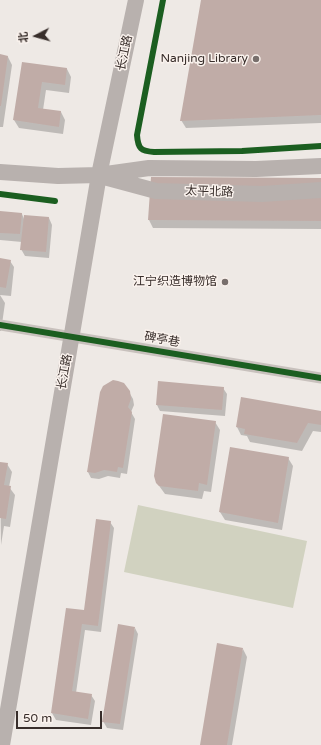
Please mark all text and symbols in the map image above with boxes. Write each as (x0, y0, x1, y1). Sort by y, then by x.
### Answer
north arrow (16, 16, 56, 56)
text: 北 (17, 31, 31, 43)
street label: 长江路 (114, 34, 136, 72)
place label: Nanjing Library (160, 52, 248, 66)
marker: Nanjing Library (251, 54, 261, 64)
street label: 太平北路 (185, 184, 233, 200)
place label: 江宁织造博物馆 (133, 275, 217, 289)
marker: 江宁织造博物馆 (220, 277, 230, 287)
street label: 碑亭巷 (143, 330, 181, 350)
street label: 长江路 (55, 353, 75, 391)
scale bar (18, 703, 104, 729)
text: 50 m (23, 711, 52, 725)

